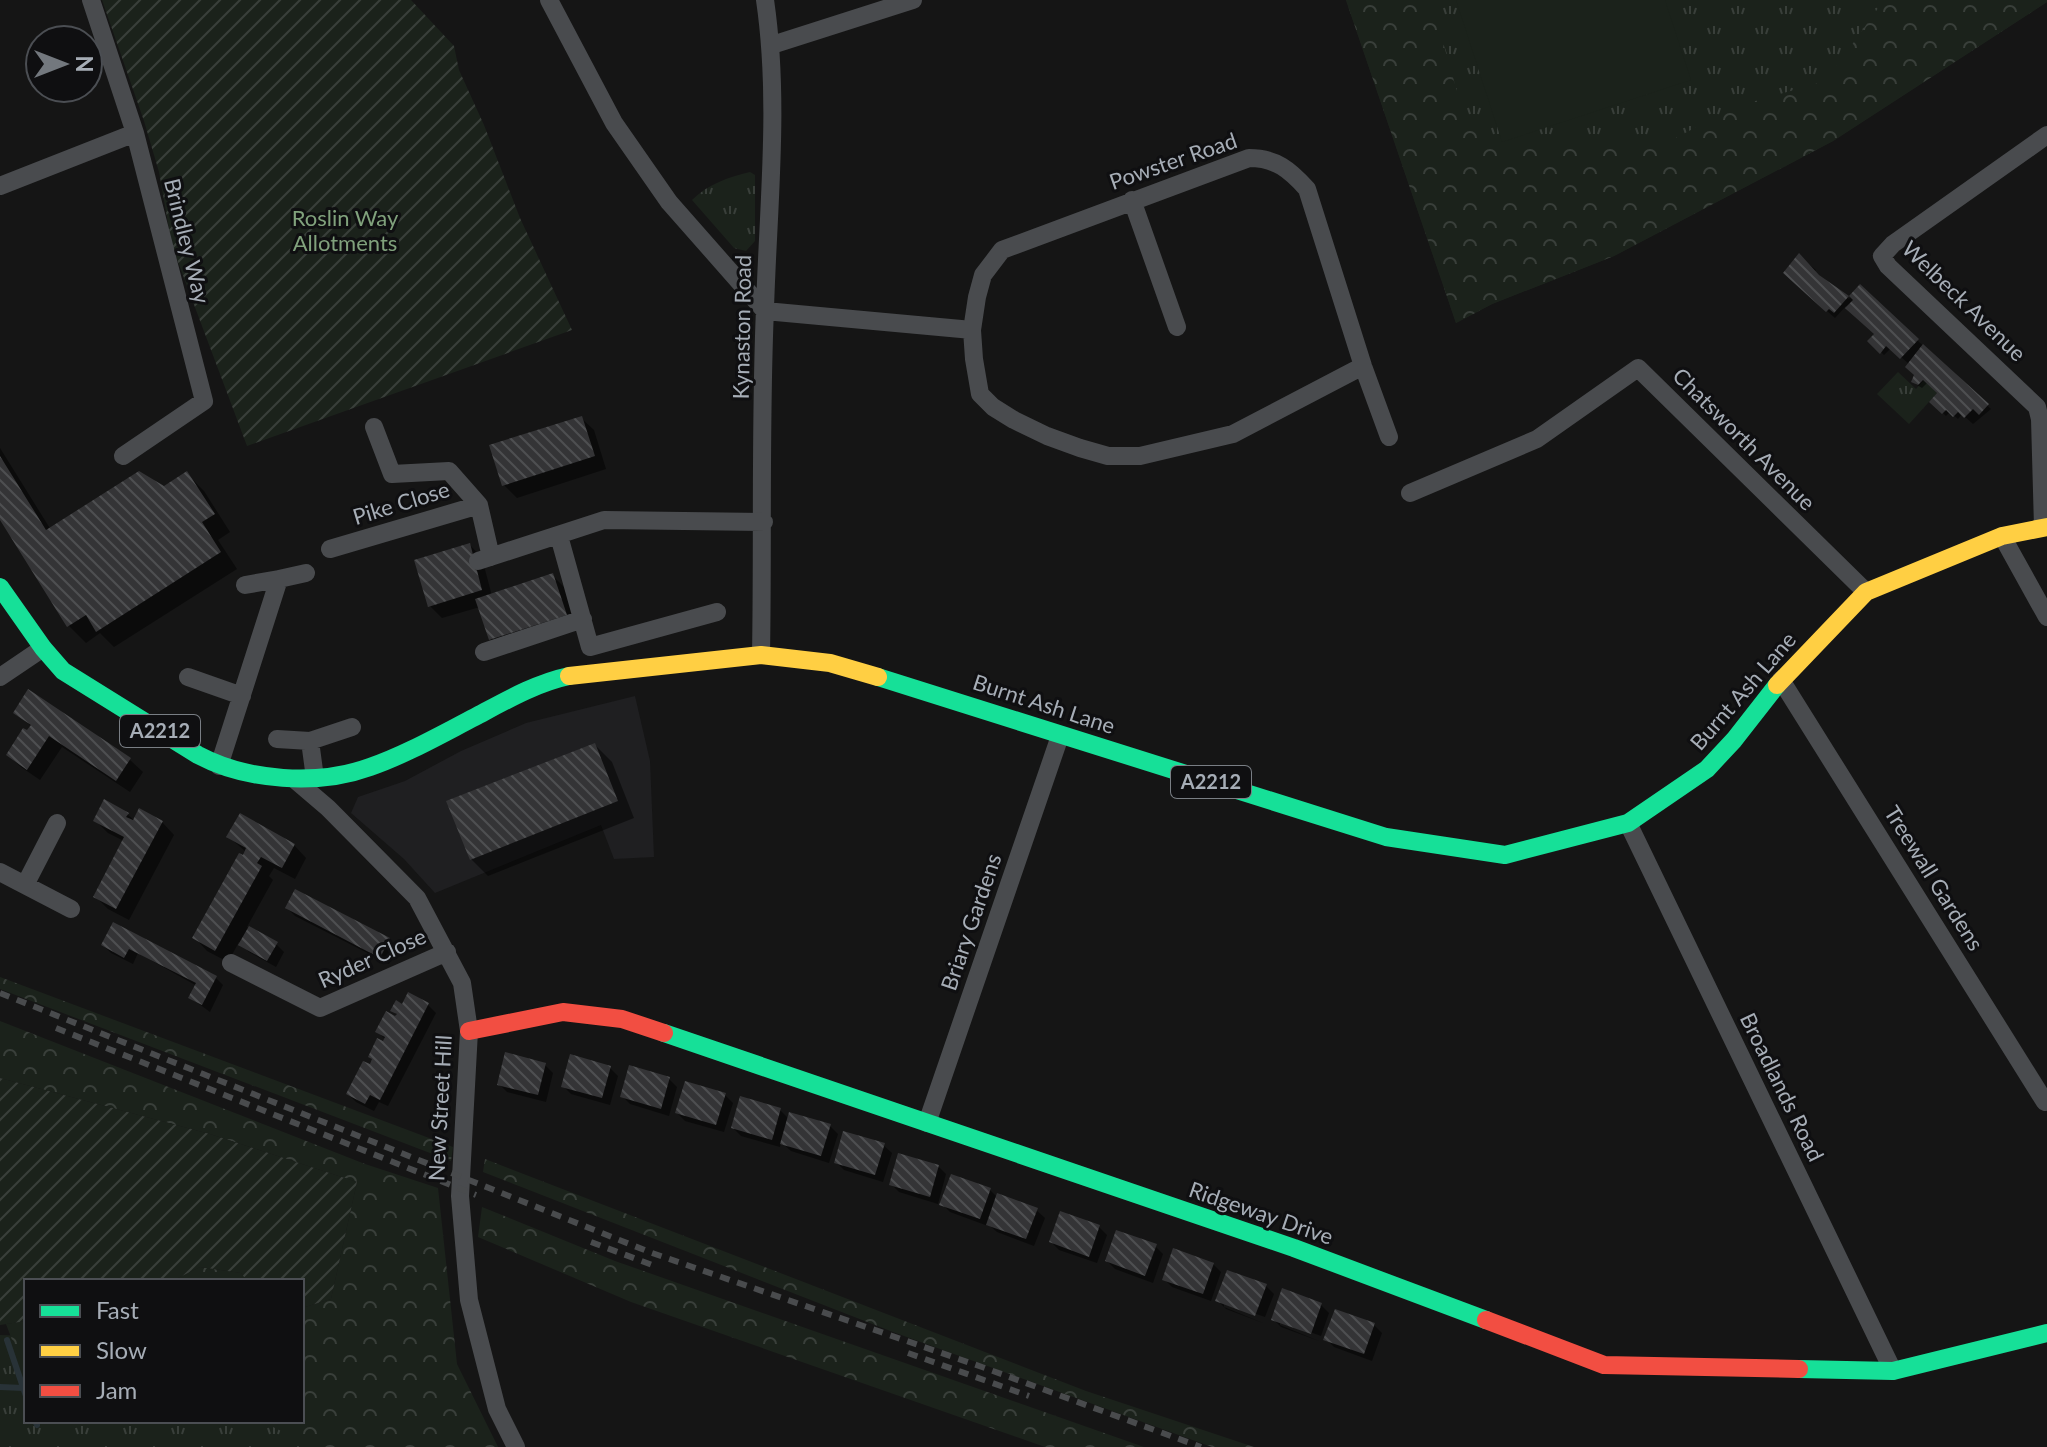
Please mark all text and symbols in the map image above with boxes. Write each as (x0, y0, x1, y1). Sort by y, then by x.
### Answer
north arrow (24, 24, 104, 104)
text: N (71, 56, 98, 72)
street label: Powster Road (1106, 126, 1240, 195)
street label: Brindley Way (159, 175, 216, 307)
park label: Roslin Way Allotments (292, 204, 399, 256)
street label: Welbeck Avenue (1897, 235, 2032, 367)
street label: Kynaston Road (727, 255, 756, 399)
street label: Chatsworth Avenue (1667, 362, 1821, 516)
street label: Pike Close (349, 475, 452, 530)
street label: Burnt Ash Lane (1684, 626, 1801, 755)
street label: Burnt Ash Lane (970, 668, 1119, 739)
road number: A2212 (120, 715, 200, 747)
road number: A2212 (1171, 766, 1251, 798)
street label: Treewall Gardens (1879, 800, 1990, 955)
street label: Briary Gardens (934, 850, 1007, 994)
street label: Ryder Close (314, 922, 430, 993)
street label: Broadlands Road (1735, 1008, 1830, 1165)
street label: New Street Hill (422, 1034, 457, 1182)
street label: Ridgeway Drive (1186, 1175, 1337, 1250)
legend (24, 1279, 304, 1423)
text: Fast (96, 1295, 139, 1324)
text: Slow (96, 1335, 147, 1364)
text: Jam (96, 1375, 137, 1404)

